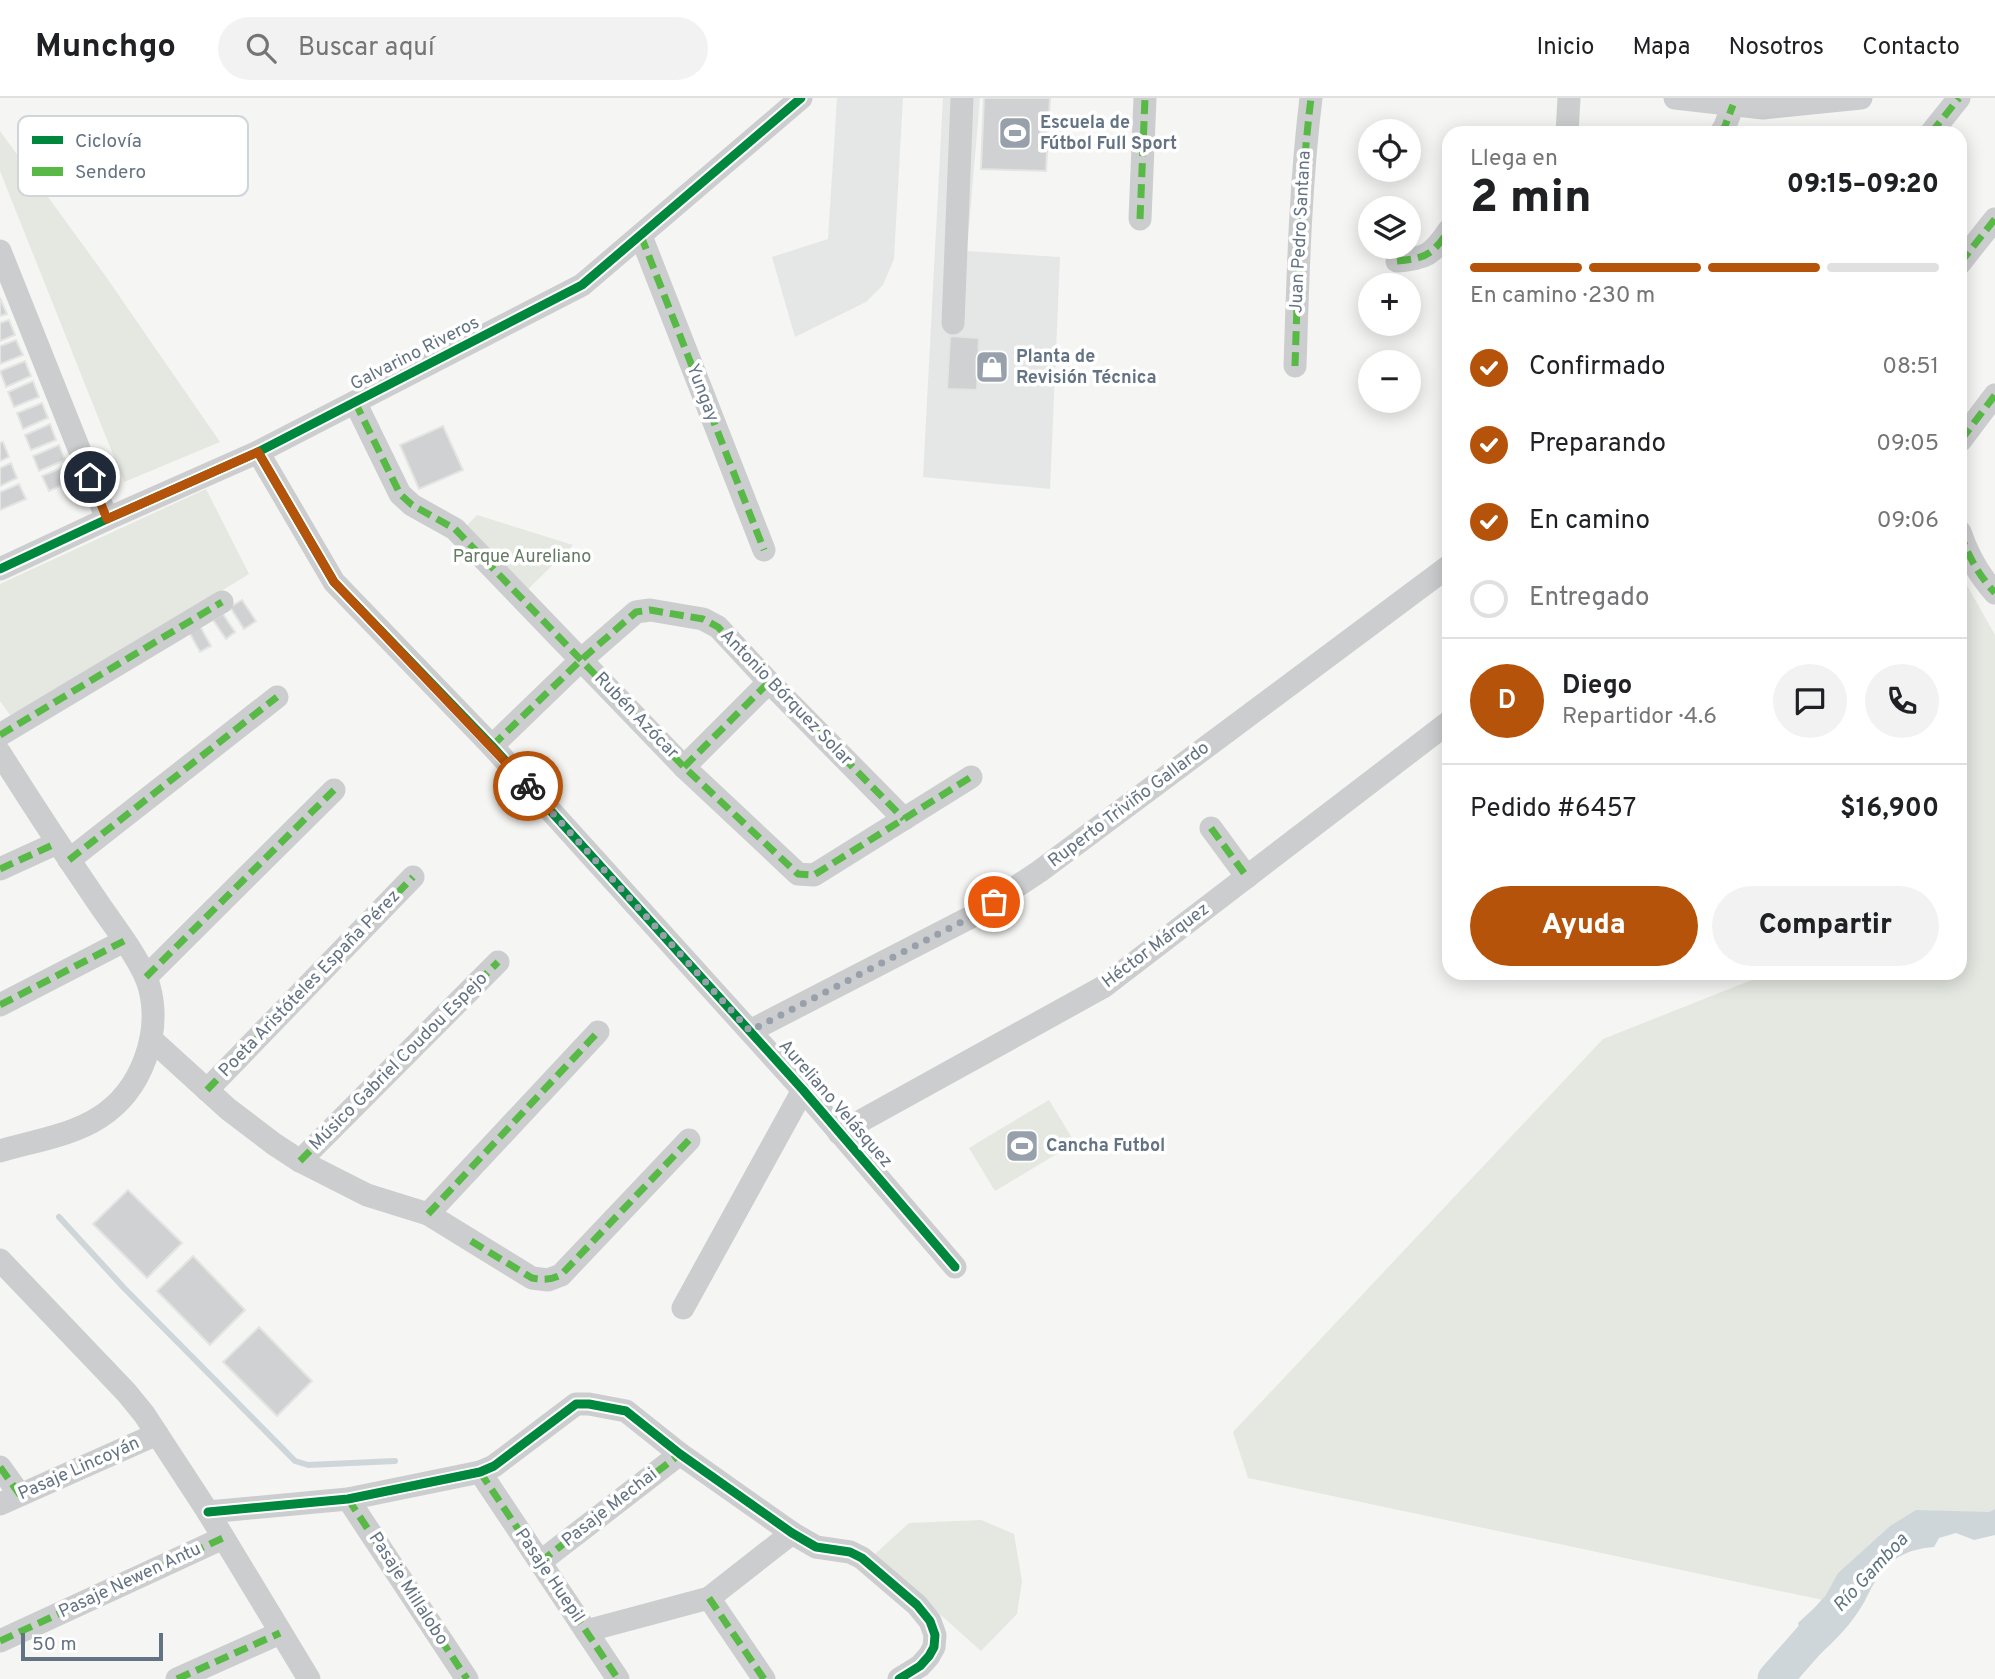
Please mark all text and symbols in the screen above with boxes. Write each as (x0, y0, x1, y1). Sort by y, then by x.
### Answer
search box (218, 17, 708, 80)
text: Munchgo (35, 27, 176, 69)
icon: search (242, 29, 280, 67)
text: Buscar aquí (298, 32, 435, 65)
text: Inicio (1537, 33, 1594, 63)
text: Mapa (1632, 33, 1691, 63)
text: Nosotros (1729, 33, 1824, 63)
text: Contacto (1862, 33, 1960, 63)
place label: Escuela de Fútbol Full Sport (1040, 112, 1177, 156)
sports icon: Escuela de Fútbol Full Sport (996, 114, 1034, 152)
legend (18, 116, 248, 196)
map controls (1358, 119, 1421, 413)
button: locate (1358, 119, 1421, 182)
text: Ciclovía (75, 130, 142, 154)
text: Llega en (1470, 145, 1558, 174)
street label: Juan Pedro Santana (1285, 150, 1317, 314)
text: Sendero (75, 161, 146, 185)
text: 09:15–09:20 (1787, 169, 1939, 202)
text: 2 min (1470, 170, 1592, 229)
button: layers (1358, 196, 1421, 259)
button: + (1358, 273, 1421, 336)
text: En camino · 230 m (1470, 282, 1655, 311)
street label: Galvarino Riveros (347, 312, 483, 396)
place label: Planta de Revisión Técnica (1016, 346, 1156, 390)
shop icon: Planta de Revisión Técnica (973, 348, 1011, 386)
icon: check (1470, 349, 1508, 387)
button: − (1358, 350, 1421, 413)
text: Confirmado (1529, 351, 1666, 384)
text: 08:51 (1882, 353, 1939, 382)
street label: Yungay (680, 361, 724, 425)
icon: check (1470, 426, 1508, 464)
text: Preparando (1529, 428, 1666, 461)
text: 09:05 (1876, 430, 1939, 459)
pin (60, 447, 120, 507)
icon: home (71, 458, 109, 496)
icon: check (1470, 503, 1508, 541)
text: En camino (1529, 505, 1650, 538)
text: 09:06 (1877, 507, 1939, 536)
park label: Parque Aureliano (453, 546, 591, 569)
text: Entregado (1529, 582, 1649, 615)
street label: Antonio Bórquez Solar (715, 625, 857, 771)
button: chat (1773, 664, 1847, 738)
button: phone (1865, 664, 1939, 738)
street label: Rubén Azócar (589, 668, 683, 764)
text: Diego (1562, 670, 1632, 703)
text: D (1498, 685, 1516, 718)
text: Repartidor · 4.6 (1562, 703, 1717, 732)
street label: Ruperto Triviño Gallardo (1044, 737, 1214, 873)
courier (493, 751, 563, 821)
icon: bike (509, 767, 547, 805)
text: Pedido #6457 (1470, 793, 1636, 826)
text: $16,900 (1840, 793, 1939, 826)
pin (964, 872, 1024, 932)
icon: bag (975, 883, 1013, 921)
street label: Poeta Aristóteles España Pérez (214, 885, 406, 1083)
button: Ayuda (1470, 886, 1698, 966)
button: Compartir (1712, 886, 1939, 966)
street label: Héctor Márquez (1098, 898, 1214, 994)
street label: Músico Gabriel Coudou Espejo (305, 968, 493, 1156)
street label: Aureliano Velásquez (773, 1035, 897, 1173)
sports icon: Cancha Futbol (1003, 1127, 1041, 1165)
place label: Cancha Futbol (1046, 1135, 1165, 1158)
street label: Pasaje Lincoyán (15, 1432, 143, 1506)
street label: Pasaje Mechai (558, 1464, 662, 1552)
street label: Pasaje Huepil (509, 1524, 589, 1628)
street label: Pasaje Millalobo (363, 1528, 453, 1650)
water label: Río Gamboa (1828, 1528, 1914, 1618)
street label: Pasaje Newen Antu (55, 1538, 205, 1624)
scale bar (21, 1630, 163, 1662)
text: 50 m (32, 1633, 77, 1657)

